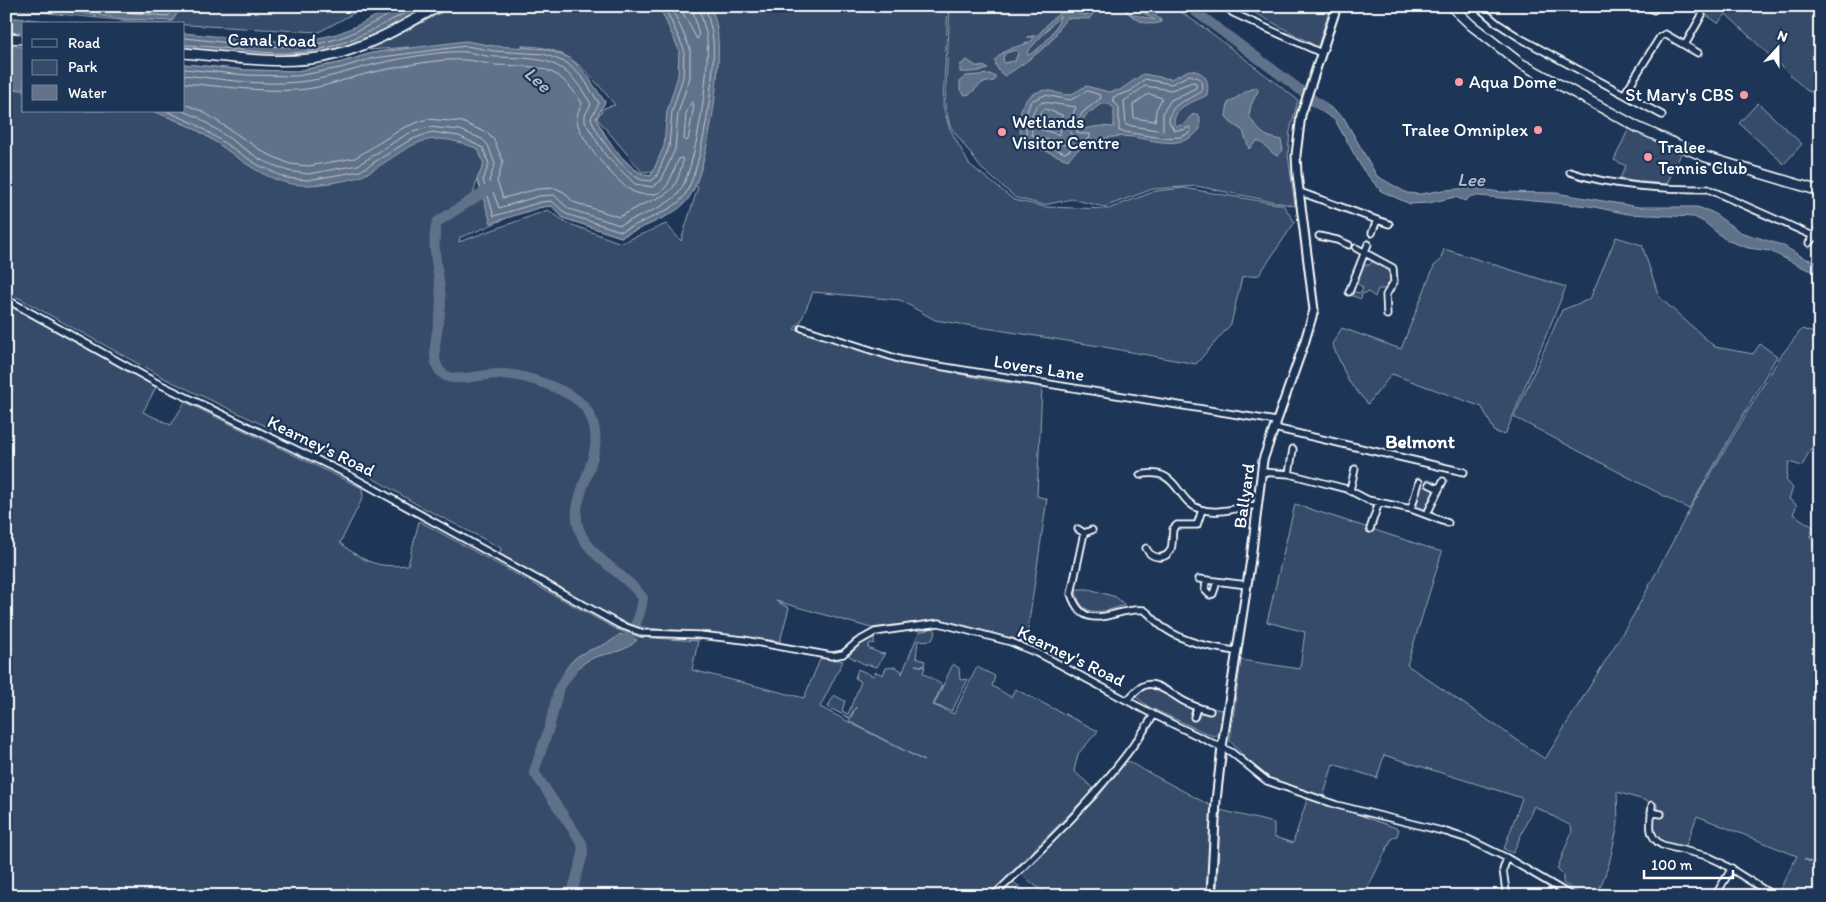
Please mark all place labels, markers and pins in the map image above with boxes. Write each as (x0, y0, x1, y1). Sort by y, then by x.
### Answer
place label: Aqua Dome (1469, 71, 1557, 93)
marker: Aqua Dome (1453, 76, 1465, 88)
place label: St Mary's CBS (1625, 84, 1734, 106)
marker: St Mary's CBS (1738, 89, 1750, 101)
place label: Wetlands Visitor Centre (1012, 111, 1120, 154)
place label: Tralee Omniplex (1402, 119, 1528, 141)
marker: Tralee Omniplex (1532, 124, 1544, 136)
marker: Wetlands Visitor Centre (996, 126, 1008, 138)
place label: Tralee Tennis Club (1658, 136, 1747, 179)
marker: Tralee Tennis Club (1642, 151, 1654, 163)

